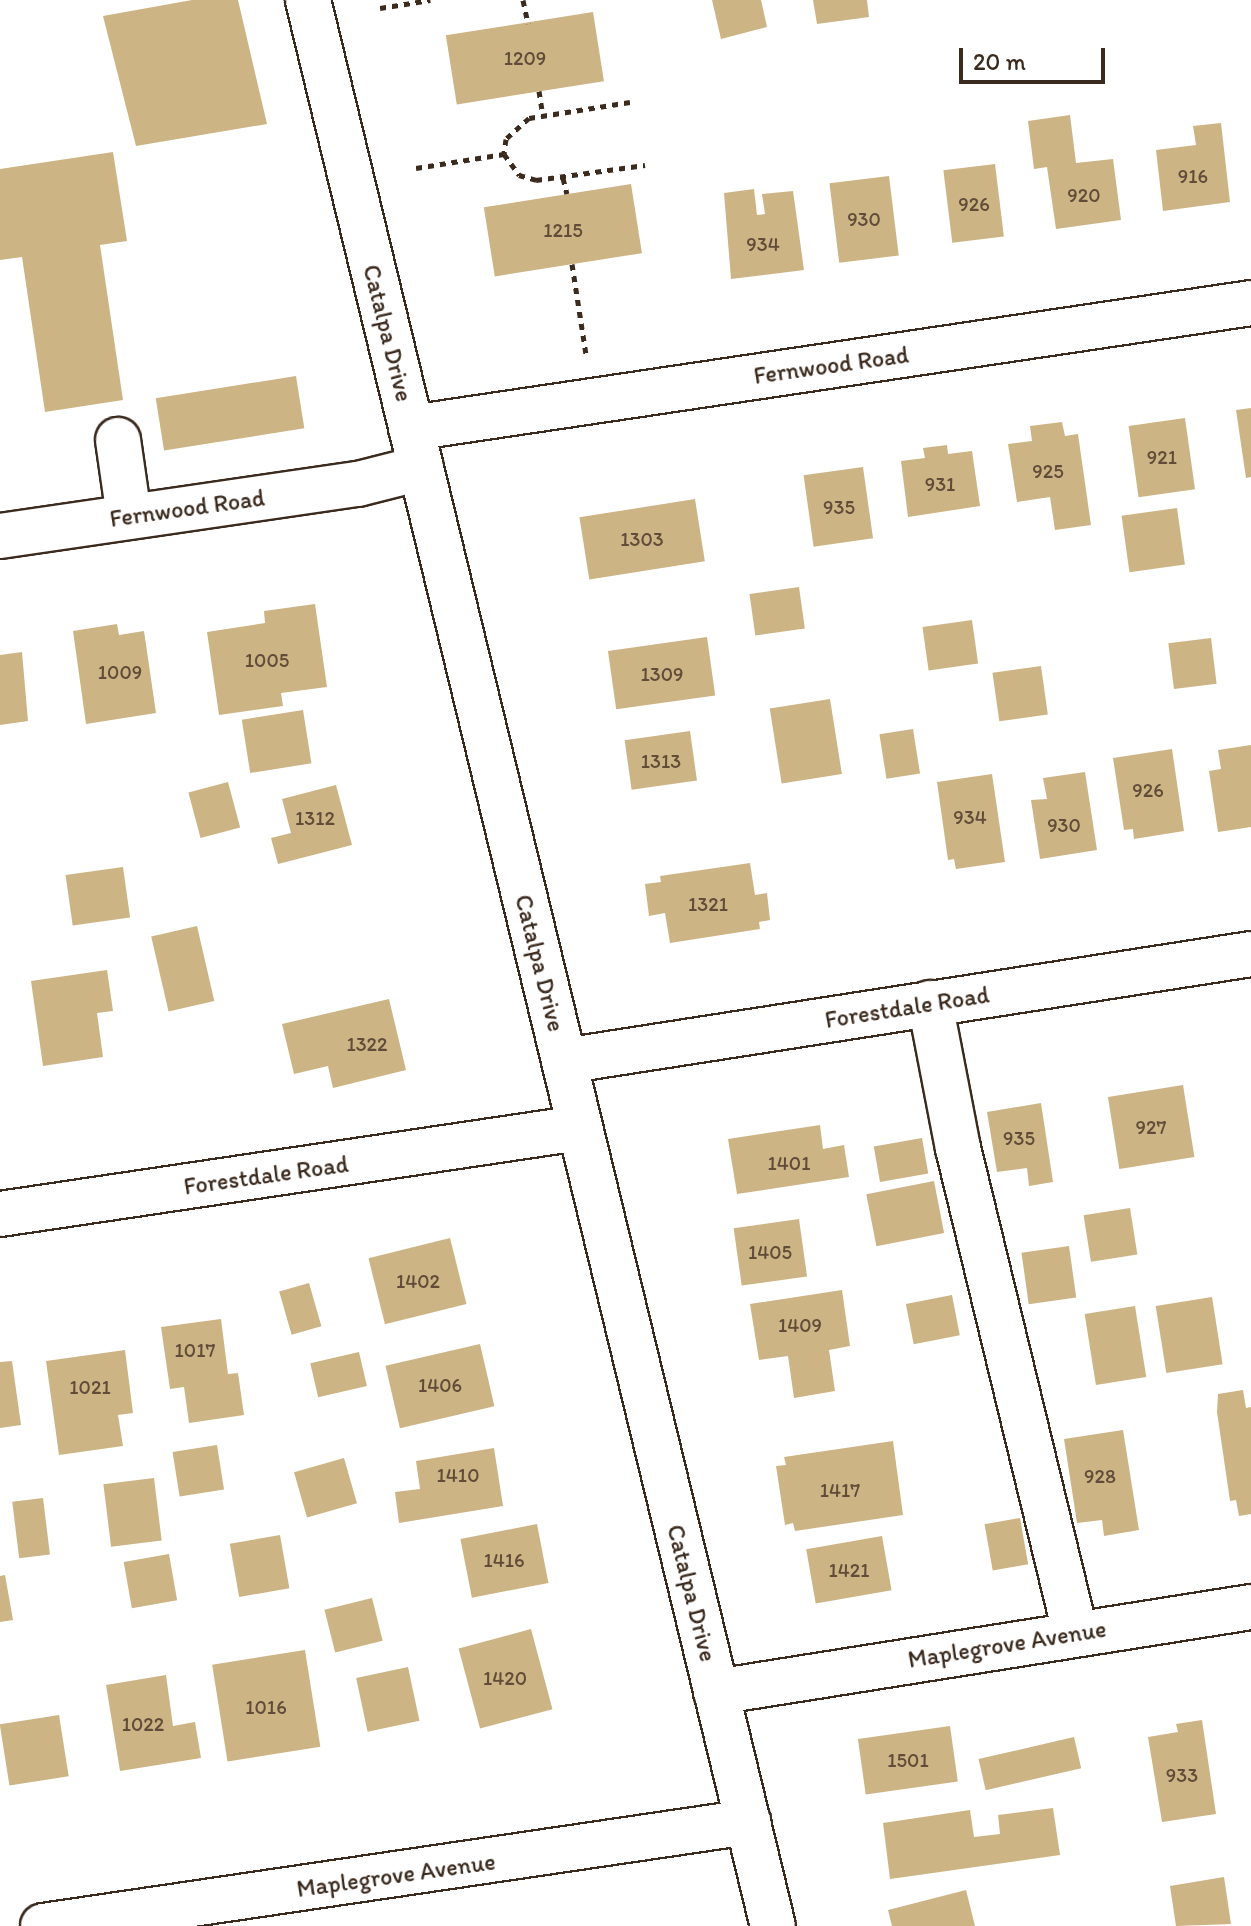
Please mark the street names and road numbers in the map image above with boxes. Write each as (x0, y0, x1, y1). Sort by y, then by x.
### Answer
street label: Catalpa Drive (357, 262, 419, 404)
street label: Fernwood Road (752, 340, 910, 390)
street label: Fernwood Road (108, 483, 266, 533)
street label: Catalpa Drive (509, 892, 571, 1034)
street label: Forestdale Road (823, 980, 991, 1034)
street label: Forestdale Road (182, 1149, 350, 1201)
street label: Catalpa Drive (661, 1522, 723, 1664)
street label: Maplegrove Avenue (906, 1614, 1108, 1674)
street label: Maplegrove Avenue (295, 1847, 497, 1903)

